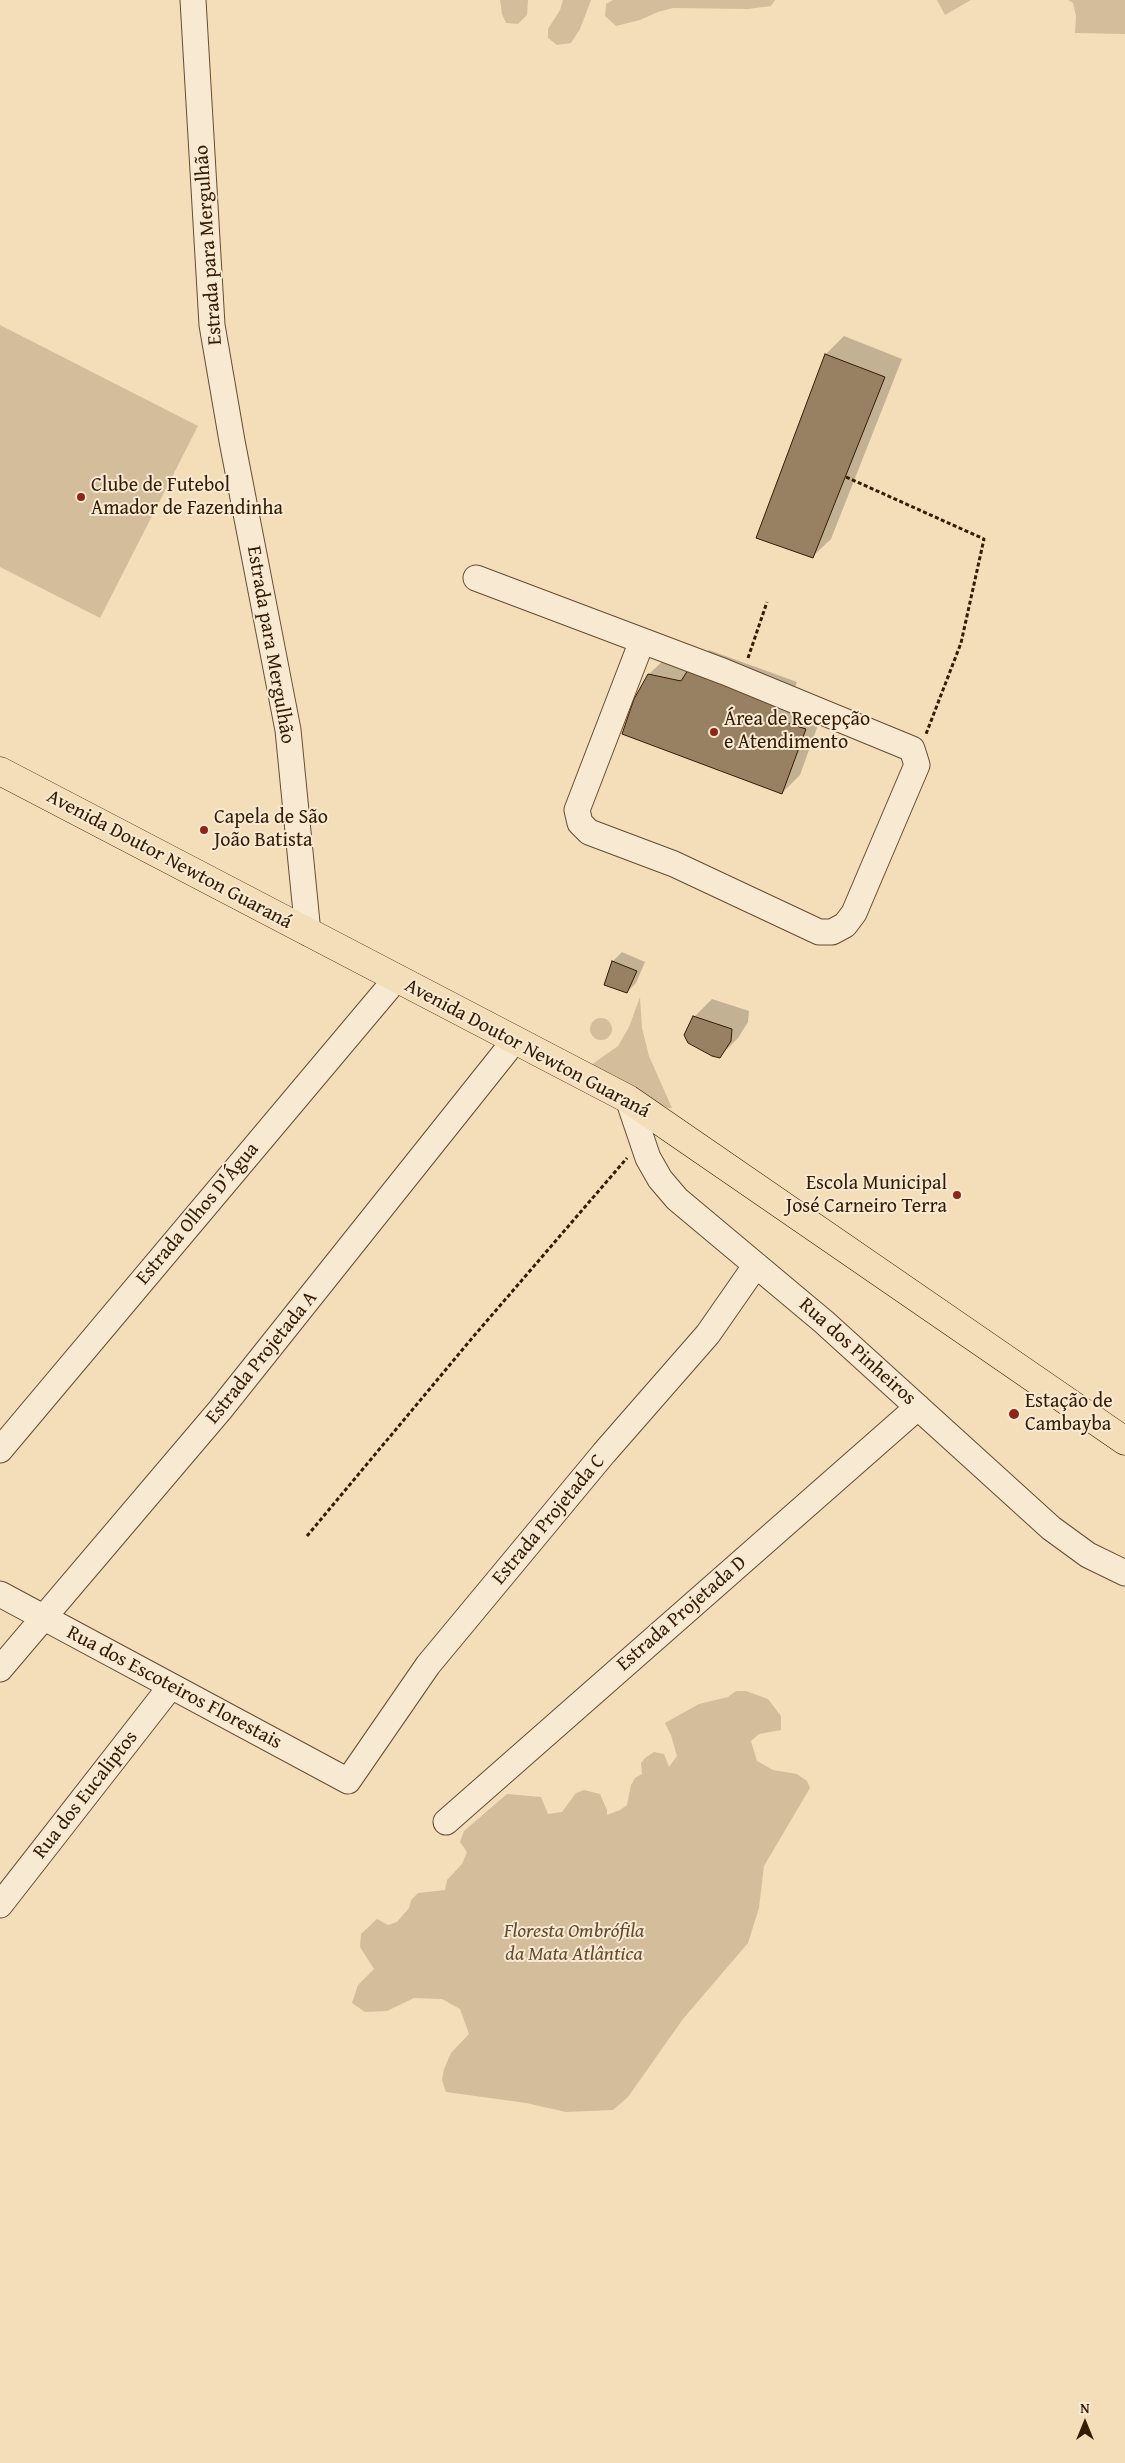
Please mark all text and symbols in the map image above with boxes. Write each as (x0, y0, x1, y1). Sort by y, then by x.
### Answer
street label: Estrada para Mergulhão (190, 144, 228, 346)
place label: Clube de Futebol Amador de Fazendinha (91, 474, 283, 521)
marker: Clube de Futebol Amador de Fazendinha (75, 491, 87, 503)
street label: Estrada para Mergulhão (241, 544, 299, 746)
place label: Área de Recepção e Atendimento (724, 708, 870, 755)
marker: Área de Recepção e Atendimento (708, 726, 720, 738)
street label: Avenida Doutor Newton Guaraná (42, 785, 296, 935)
place label: Capela de São João Batista (214, 806, 328, 853)
marker: Capela de São João Batista (198, 824, 210, 836)
street label: Avenida Doutor Newton Guaraná (400, 974, 654, 1124)
street label: Estrada Olhos D'Água (131, 1138, 265, 1290)
place label: Escola Municipal José Carneiro Terra (786, 1172, 947, 1219)
marker: Escola Municipal José Carneiro Terra (951, 1189, 963, 1201)
street label: Estrada Projetada A (201, 1287, 323, 1429)
street label: Rua dos Pinheiros (793, 1293, 921, 1411)
place label: Estação de Cambayba (1025, 1390, 1113, 1437)
marker: Estação de Cambayba (1007, 1407, 1021, 1421)
street label: Estrada Projetada C (488, 1450, 610, 1590)
street label: Estrada Projetada D (612, 1551, 752, 1677)
street label: Rua dos Escoteiros Florestais (62, 1621, 286, 1755)
street label: Rua dos Eucaliptos (29, 1726, 143, 1864)
park label: Floresta Ombrófila da Mata Atlântica (504, 1920, 644, 1967)
north arrow (1060, 2398, 1110, 2448)
text: N (1080, 2398, 1090, 2418)

